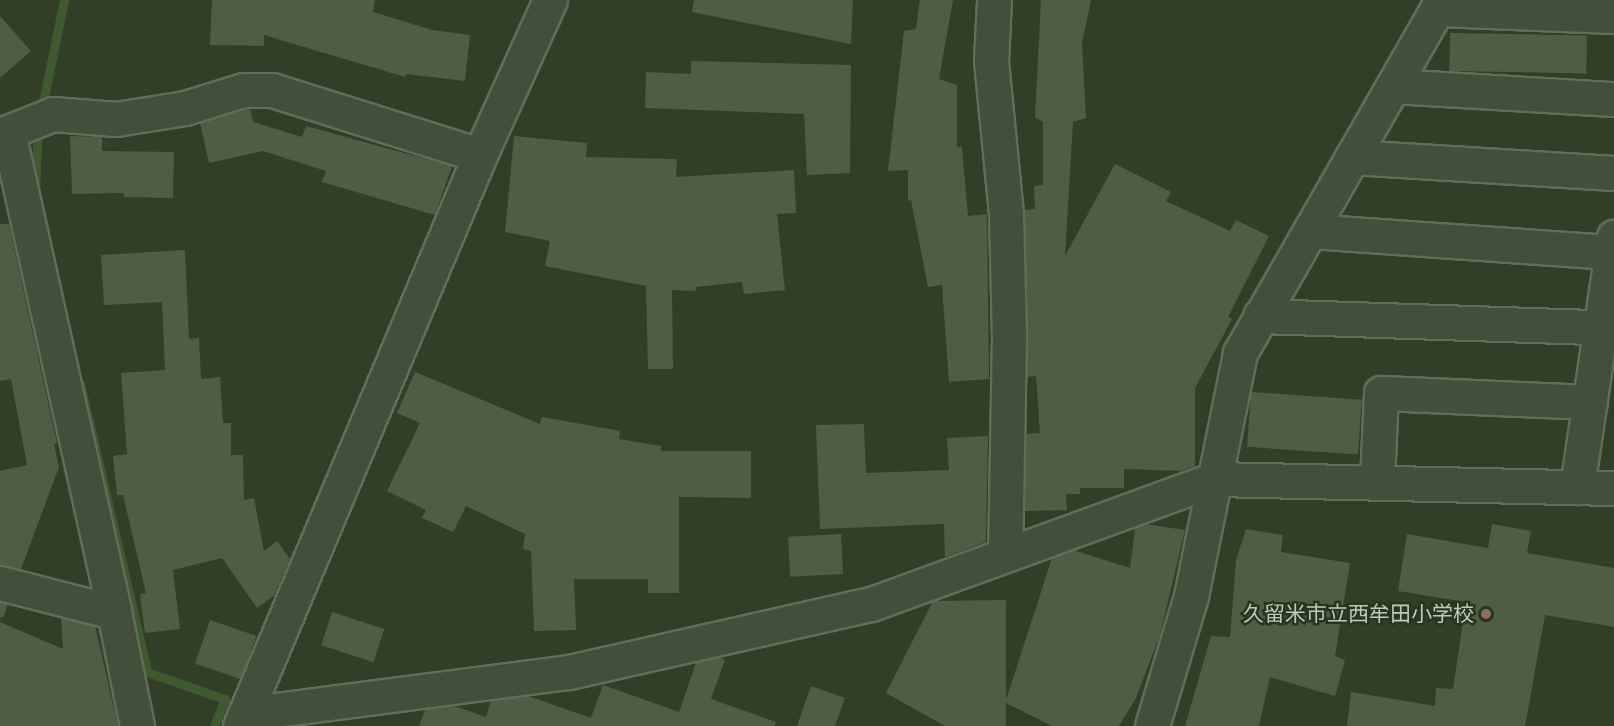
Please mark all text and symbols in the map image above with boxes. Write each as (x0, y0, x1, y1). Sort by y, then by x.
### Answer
place label: 久留米市立西牟田小学校 (1243, 601, 1474, 627)
marker: 久留米市立西牟田小学校 (1479, 607, 1493, 621)

